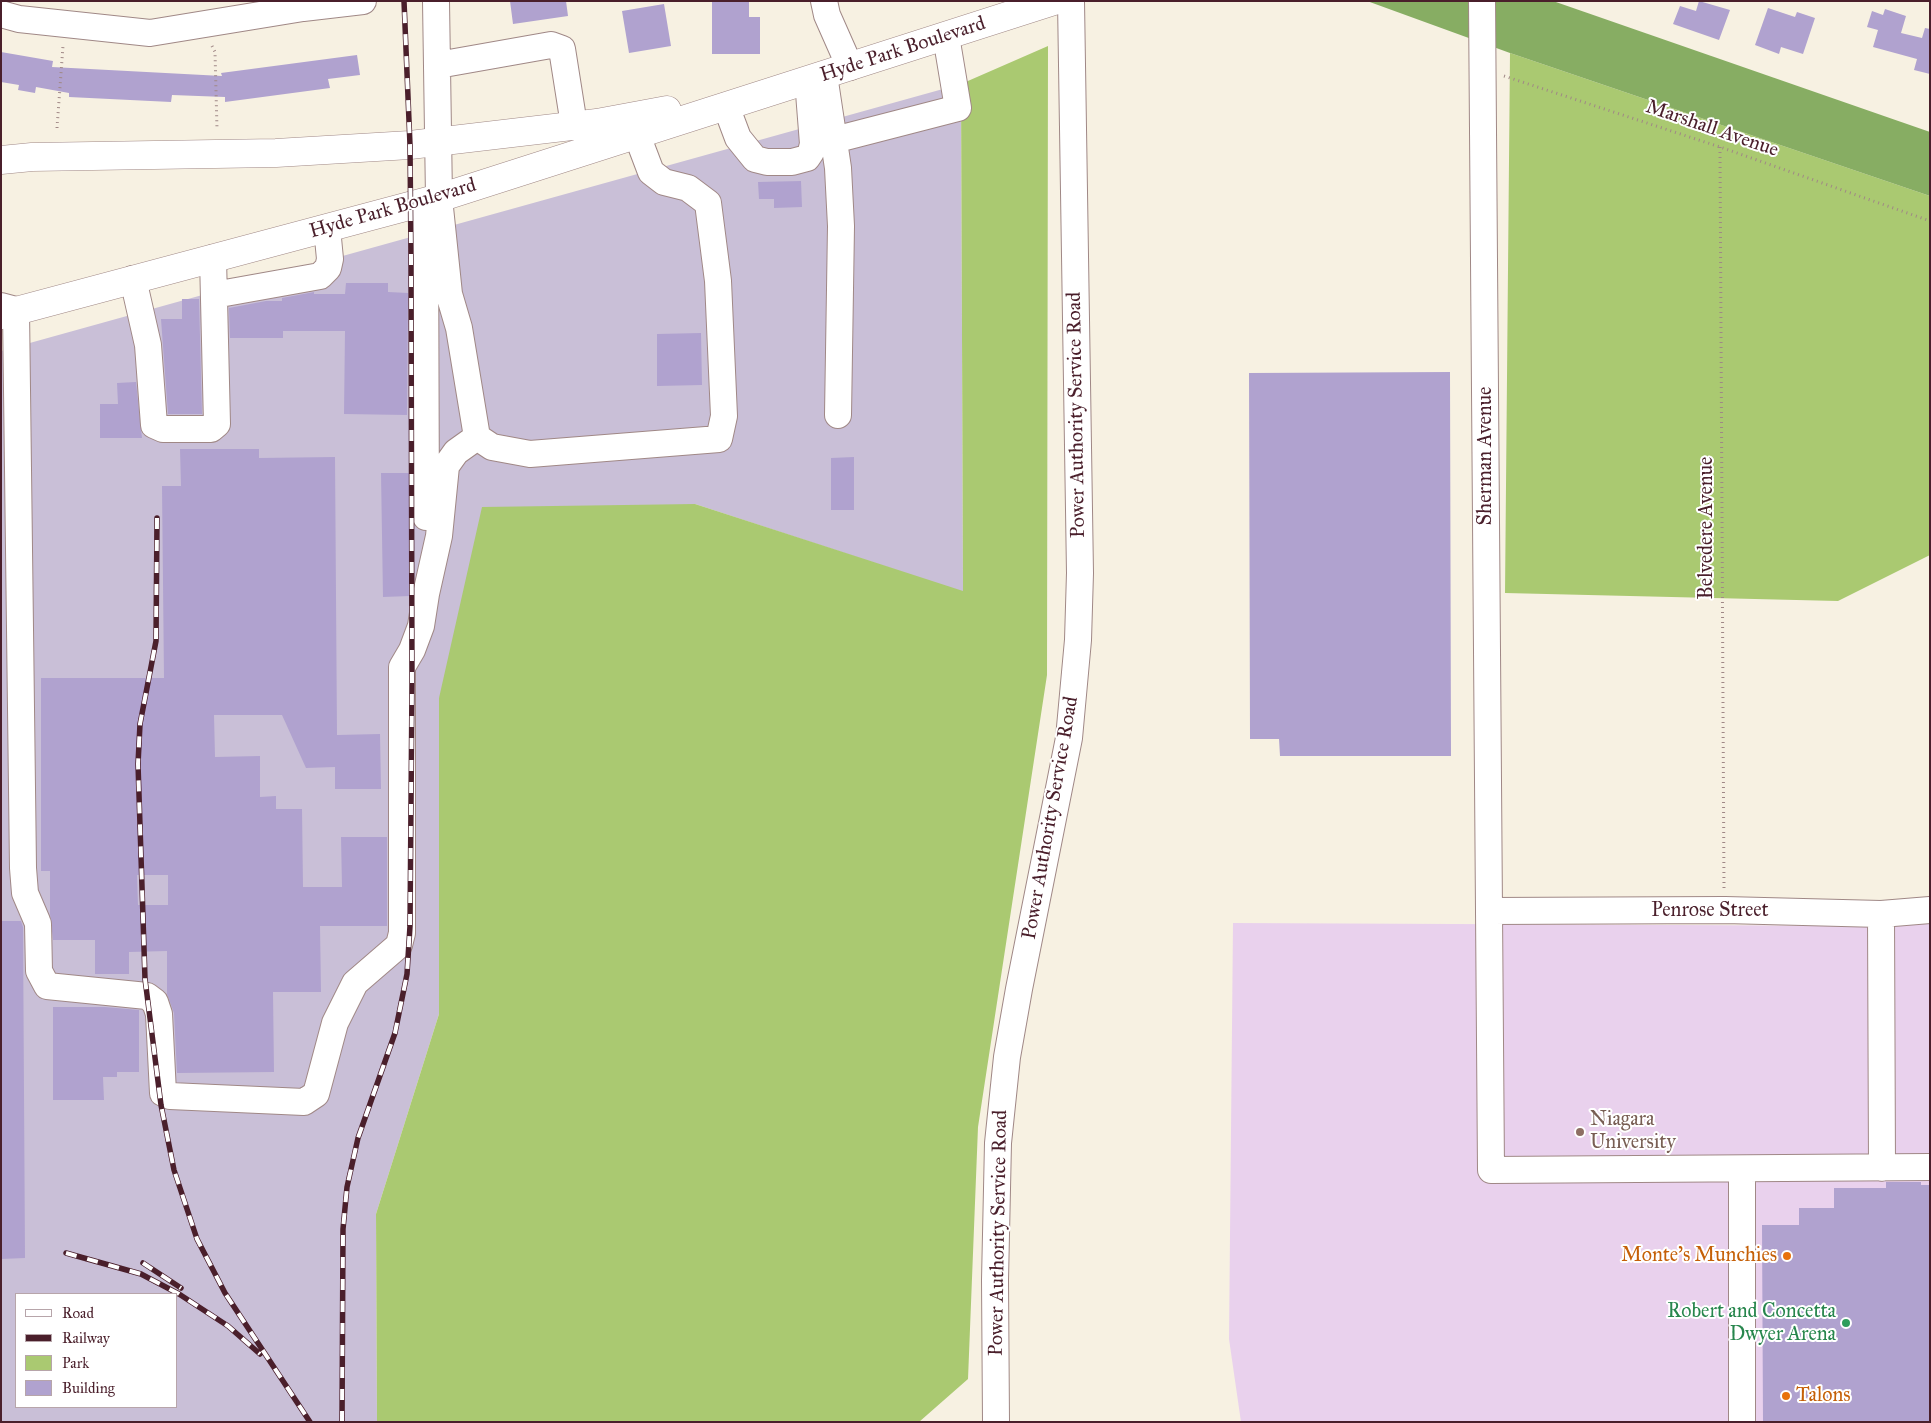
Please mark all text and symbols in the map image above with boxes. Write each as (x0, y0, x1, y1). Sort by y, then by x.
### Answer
street label: Hyde Park Boulevard (817, 12, 989, 88)
street label: Marshall Avenue (1643, 95, 1781, 163)
street label: Hyde Park Boulevard (307, 174, 479, 244)
street label: Power Authority Service Road (1063, 292, 1091, 538)
street label: Sherman Avenue (1474, 387, 1498, 525)
street label: Belvedere Avenue (1695, 457, 1719, 599)
street label: Power Authority Service Road (1018, 695, 1084, 941)
street label: Penrose Street (1651, 899, 1769, 923)
place label: Niagara University (1590, 1108, 1676, 1155)
street label: Power Authority Service Road (985, 1110, 1013, 1356)
marker: Niagara University (1574, 1126, 1586, 1138)
place label: Monte's Munchies (1621, 1244, 1777, 1268)
marker: Monte's Munchies (1781, 1250, 1793, 1262)
legend (15, 1293, 178, 1408)
place label: Robert and Concetta Dwyer Arena (1667, 1300, 1836, 1347)
text: Road (62, 1304, 94, 1322)
marker: Robert and Concetta Dwyer Arena (1840, 1317, 1852, 1329)
text: Railway (62, 1329, 110, 1347)
text: Park (62, 1354, 89, 1372)
text: Building (62, 1379, 115, 1397)
place label: Talons (1796, 1384, 1851, 1408)
marker: Talons (1780, 1390, 1792, 1402)

